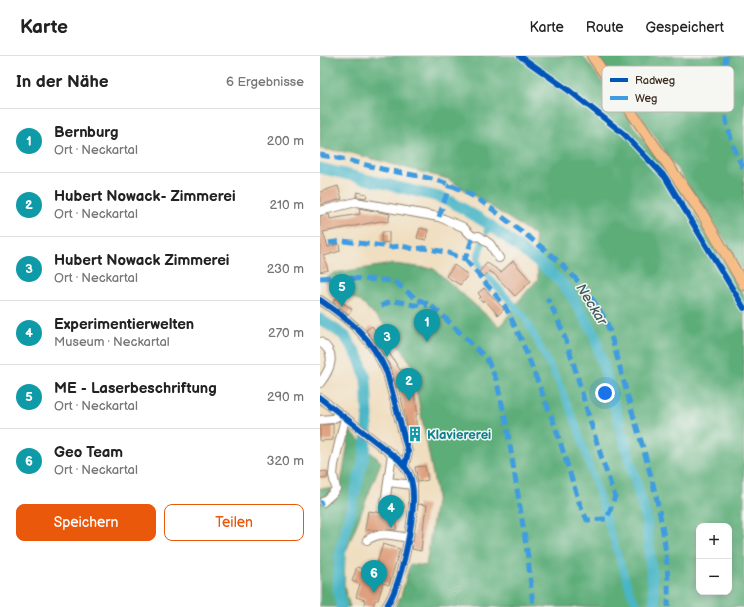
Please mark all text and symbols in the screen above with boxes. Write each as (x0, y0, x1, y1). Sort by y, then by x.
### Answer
text: Karte (20, 16, 68, 39)
text: Karte (530, 19, 564, 36)
text: Route (586, 19, 624, 36)
text: Gespeichert (646, 19, 724, 36)
legend (602, 66, 734, 112)
text: In der Nähe (16, 72, 109, 92)
text: 6 Ergebnisse (226, 74, 304, 90)
text: Radweg (635, 74, 675, 87)
text: Weg (635, 92, 657, 105)
text: Bernburg (54, 123, 118, 142)
text: 1 (26, 133, 32, 149)
text: 200 m (267, 133, 304, 149)
text: Ort · Neckartal (54, 142, 138, 158)
text: Hubert Nowack- Zimmerei (54, 187, 236, 206)
text: 2 (25, 197, 33, 213)
text: 210 m (270, 197, 304, 213)
text: Ort · Neckartal (54, 206, 138, 222)
text: Hubert Nowack Zimmerei (54, 251, 230, 270)
text: 3 (25, 261, 33, 277)
text: 230 m (267, 261, 304, 277)
text: Ort · Neckartal (54, 270, 138, 286)
pin: 5 (329, 274, 355, 307)
water label: Neckar (572, 280, 611, 329)
pin: 1 (414, 309, 440, 342)
text: Experimentierwelten (54, 315, 194, 334)
pin: 3 (374, 324, 400, 357)
text: 4 (25, 325, 33, 341)
text: 270 m (268, 325, 304, 341)
text: Museum · Neckartal (54, 334, 170, 350)
pin: 2 (396, 368, 422, 401)
text: ME - Laserbeschriftung (54, 379, 217, 398)
your location (595, 383, 615, 403)
text: 5 (25, 389, 33, 405)
text: 290 m (267, 389, 304, 405)
text: Ort · Neckartal (54, 398, 138, 414)
building icon: Klaviererei (406, 425, 424, 443)
place label: Klaviererei (427, 427, 491, 443)
text: Geo Team (54, 443, 123, 462)
text: 6 (25, 453, 33, 469)
text: 320 m (266, 453, 304, 469)
text: Ort · Neckartal (54, 462, 138, 478)
pin: 4 (378, 495, 404, 528)
button: Speichern (16, 504, 156, 541)
button: Teilen (164, 504, 304, 541)
map controls (696, 523, 732, 595)
button: + (696, 523, 732, 559)
button: − (696, 559, 732, 595)
pin: 6 (361, 560, 387, 593)

